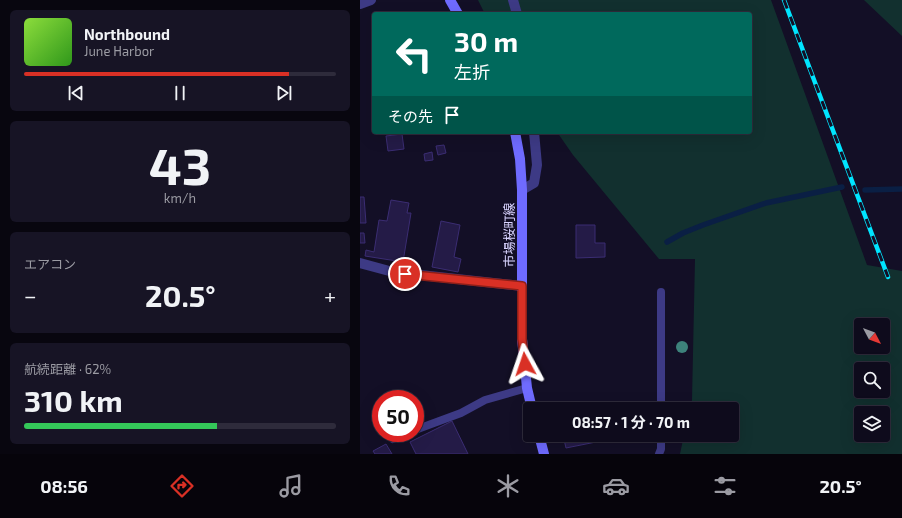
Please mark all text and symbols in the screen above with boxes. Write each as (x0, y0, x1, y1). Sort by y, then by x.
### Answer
text: 30 m (454, 24, 518, 58)
text: Northbound (84, 25, 170, 43)
icon: left (388, 28, 440, 80)
text: June Harbor (84, 43, 154, 59)
text: 左折 (454, 61, 490, 83)
icon: previous (65, 82, 87, 104)
icon: pause (169, 82, 191, 104)
icon: next (273, 82, 295, 104)
icon: arrive (441, 104, 463, 126)
text: その先 (388, 107, 433, 125)
text: 43 (149, 133, 211, 195)
text: km/h (164, 190, 196, 206)
street label: 市場桜町線 (501, 202, 517, 268)
text: エアコン (24, 256, 76, 272)
pin (388, 257, 422, 291)
icon: arrive (394, 263, 416, 285)
text: 20.5° (145, 277, 216, 313)
text: − (24, 282, 37, 308)
text: + (324, 282, 336, 308)
north arrow (854, 318, 890, 354)
map controls (854, 318, 890, 442)
position arrow (504, 343, 546, 385)
text: 航続距離 · 62% (24, 361, 111, 377)
button: search (854, 362, 890, 398)
text: 310 km (24, 382, 123, 418)
speed limit sign: 50 (372, 390, 424, 442)
button: layers (854, 406, 890, 442)
text: 08:57 · 1 分 · 70 m (572, 413, 690, 431)
icon: directions (168, 472, 196, 500)
icon: music (277, 472, 305, 500)
icon: phone (385, 472, 413, 500)
icon: climate (494, 472, 522, 500)
icon: car (602, 472, 630, 500)
icon: filters (711, 472, 739, 500)
text: 08:56 (40, 475, 88, 497)
text: 20.5° (819, 475, 862, 497)

